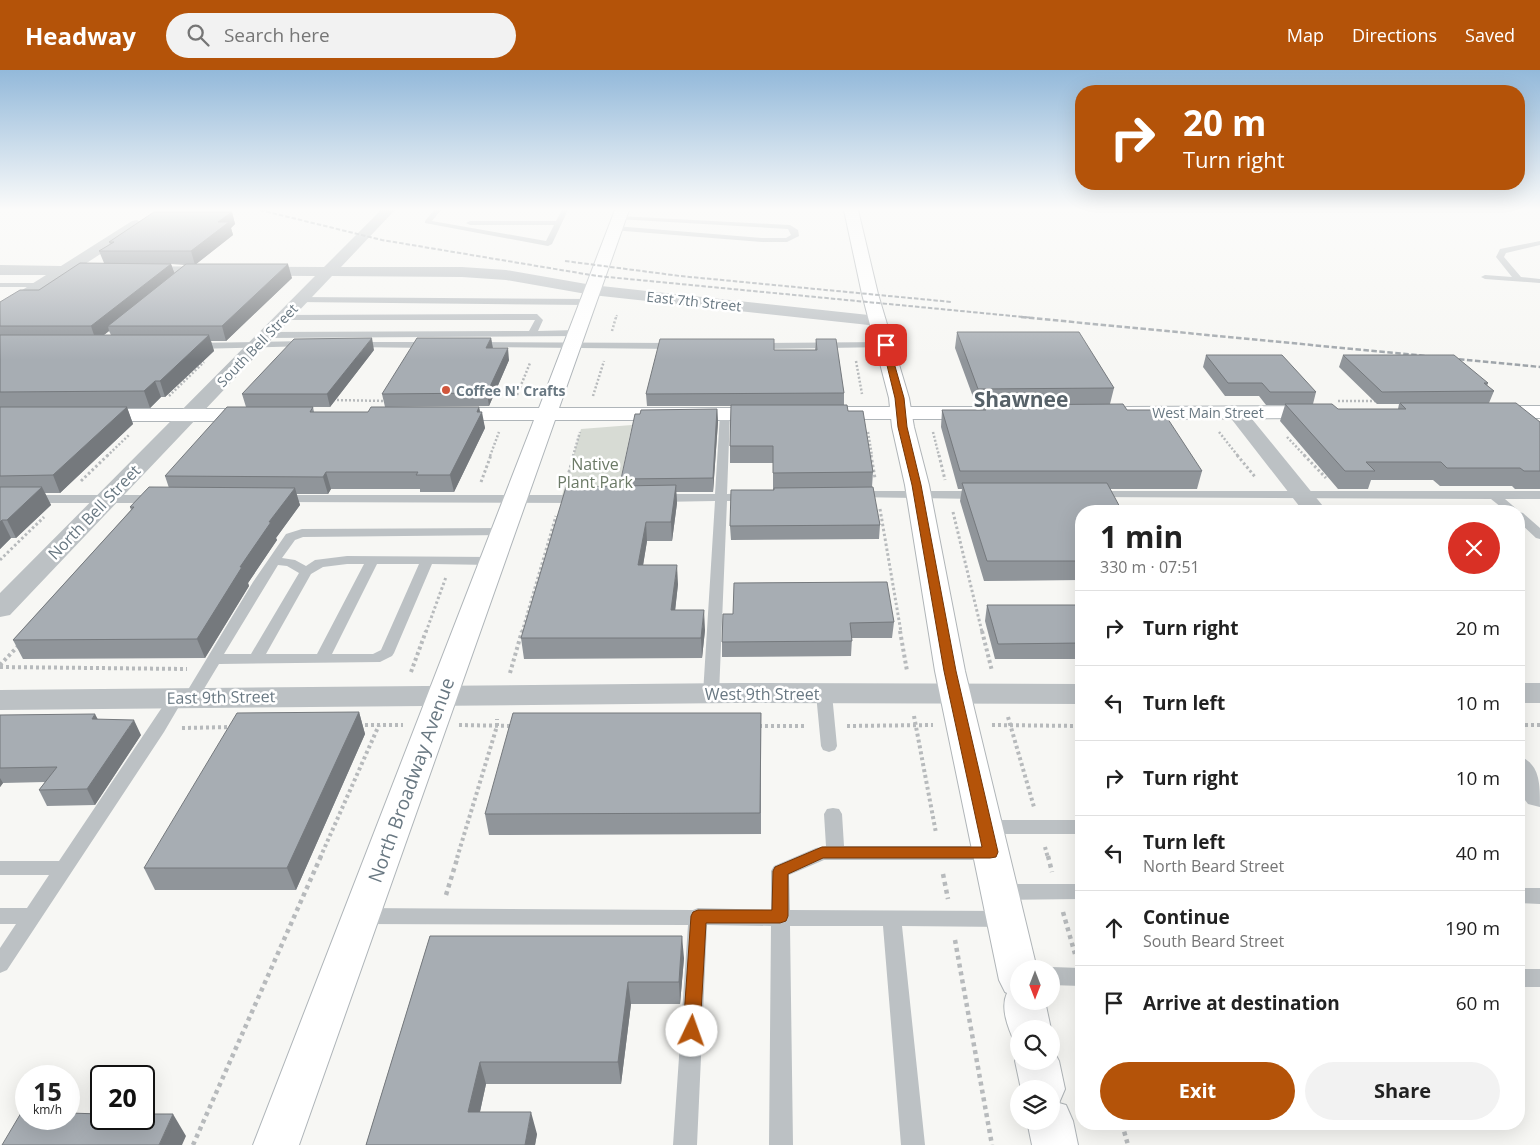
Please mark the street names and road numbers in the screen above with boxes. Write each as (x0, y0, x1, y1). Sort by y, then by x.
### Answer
street label: East 7th Street (646, 287, 742, 315)
street label: South Bell Street (212, 299, 302, 391)
street label: West Main Street (1152, 403, 1264, 422)
street label: North Bell Street (43, 460, 145, 564)
street label: North Broadway Avenue (362, 674, 460, 886)
street label: West 9th Street (705, 683, 820, 705)
street label: East 9th Street (166, 685, 276, 709)

